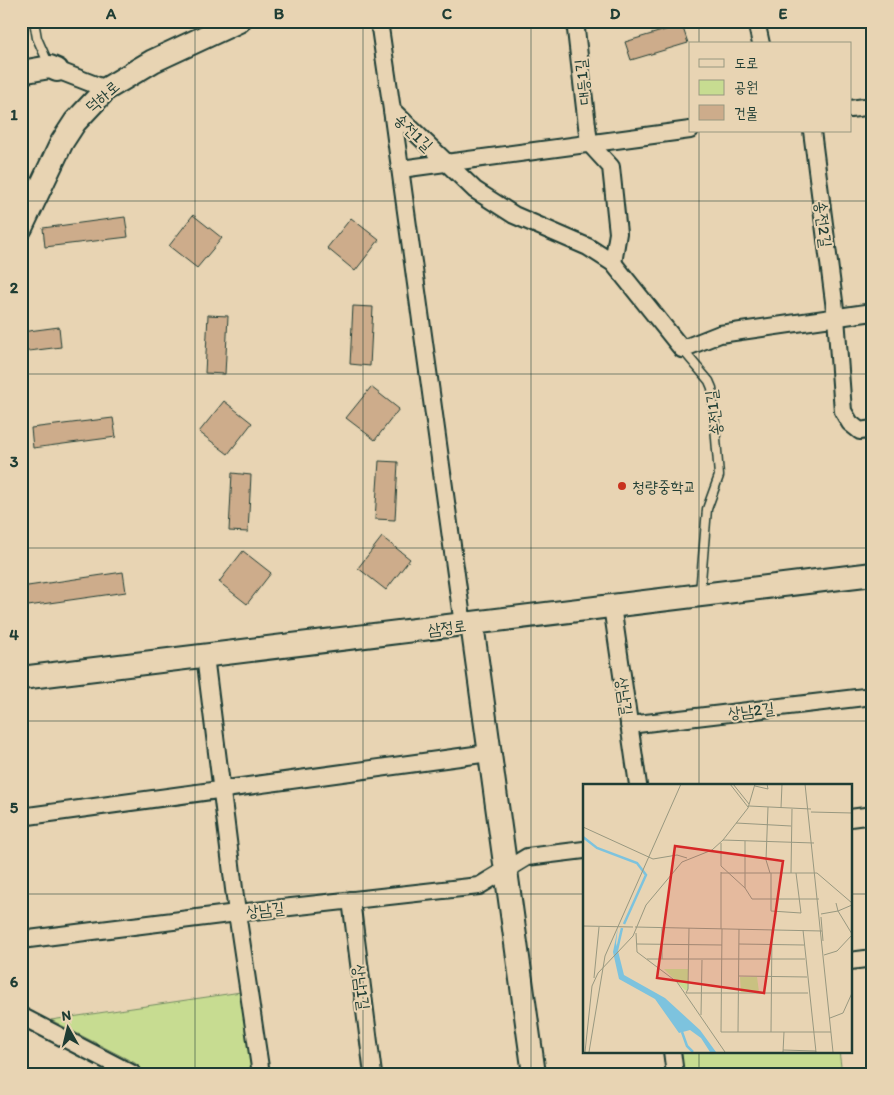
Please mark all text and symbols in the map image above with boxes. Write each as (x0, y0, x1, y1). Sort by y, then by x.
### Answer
text: A (105, 4, 117, 23)
text: B (274, 4, 285, 23)
text: C (442, 4, 453, 23)
text: D (610, 4, 621, 23)
text: E (779, 4, 788, 23)
legend (689, 42, 852, 132)
text: 도로 (734, 54, 758, 72)
street label: 대등1길 (571, 58, 594, 106)
street label: 덕하로 (82, 77, 123, 116)
text: 공원 (734, 78, 758, 96)
text: 건물 (734, 104, 758, 122)
text: 1 (10, 105, 18, 124)
street label: 송전1길 (390, 110, 437, 155)
street label: 송전2길 (811, 200, 836, 249)
text: 2 (10, 278, 19, 297)
street label: 송전1길 (701, 389, 726, 437)
text: 3 (10, 452, 19, 471)
place label: 청량중학교 (632, 477, 696, 496)
marker: 청량중학교 (616, 480, 628, 492)
street label: 삼정로 (427, 616, 467, 639)
text: 4 (9, 625, 19, 644)
street label: 상남길 (612, 676, 637, 717)
street label: 상남2길 (727, 698, 776, 723)
inset map (583, 784, 852, 1052)
text: 5 (10, 798, 19, 817)
street label: 상남길 (245, 898, 285, 921)
street label: 상남1길 (349, 963, 374, 1011)
text: 6 (10, 972, 19, 991)
north arrow (42, 1002, 92, 1052)
text: N (60, 1007, 72, 1025)

